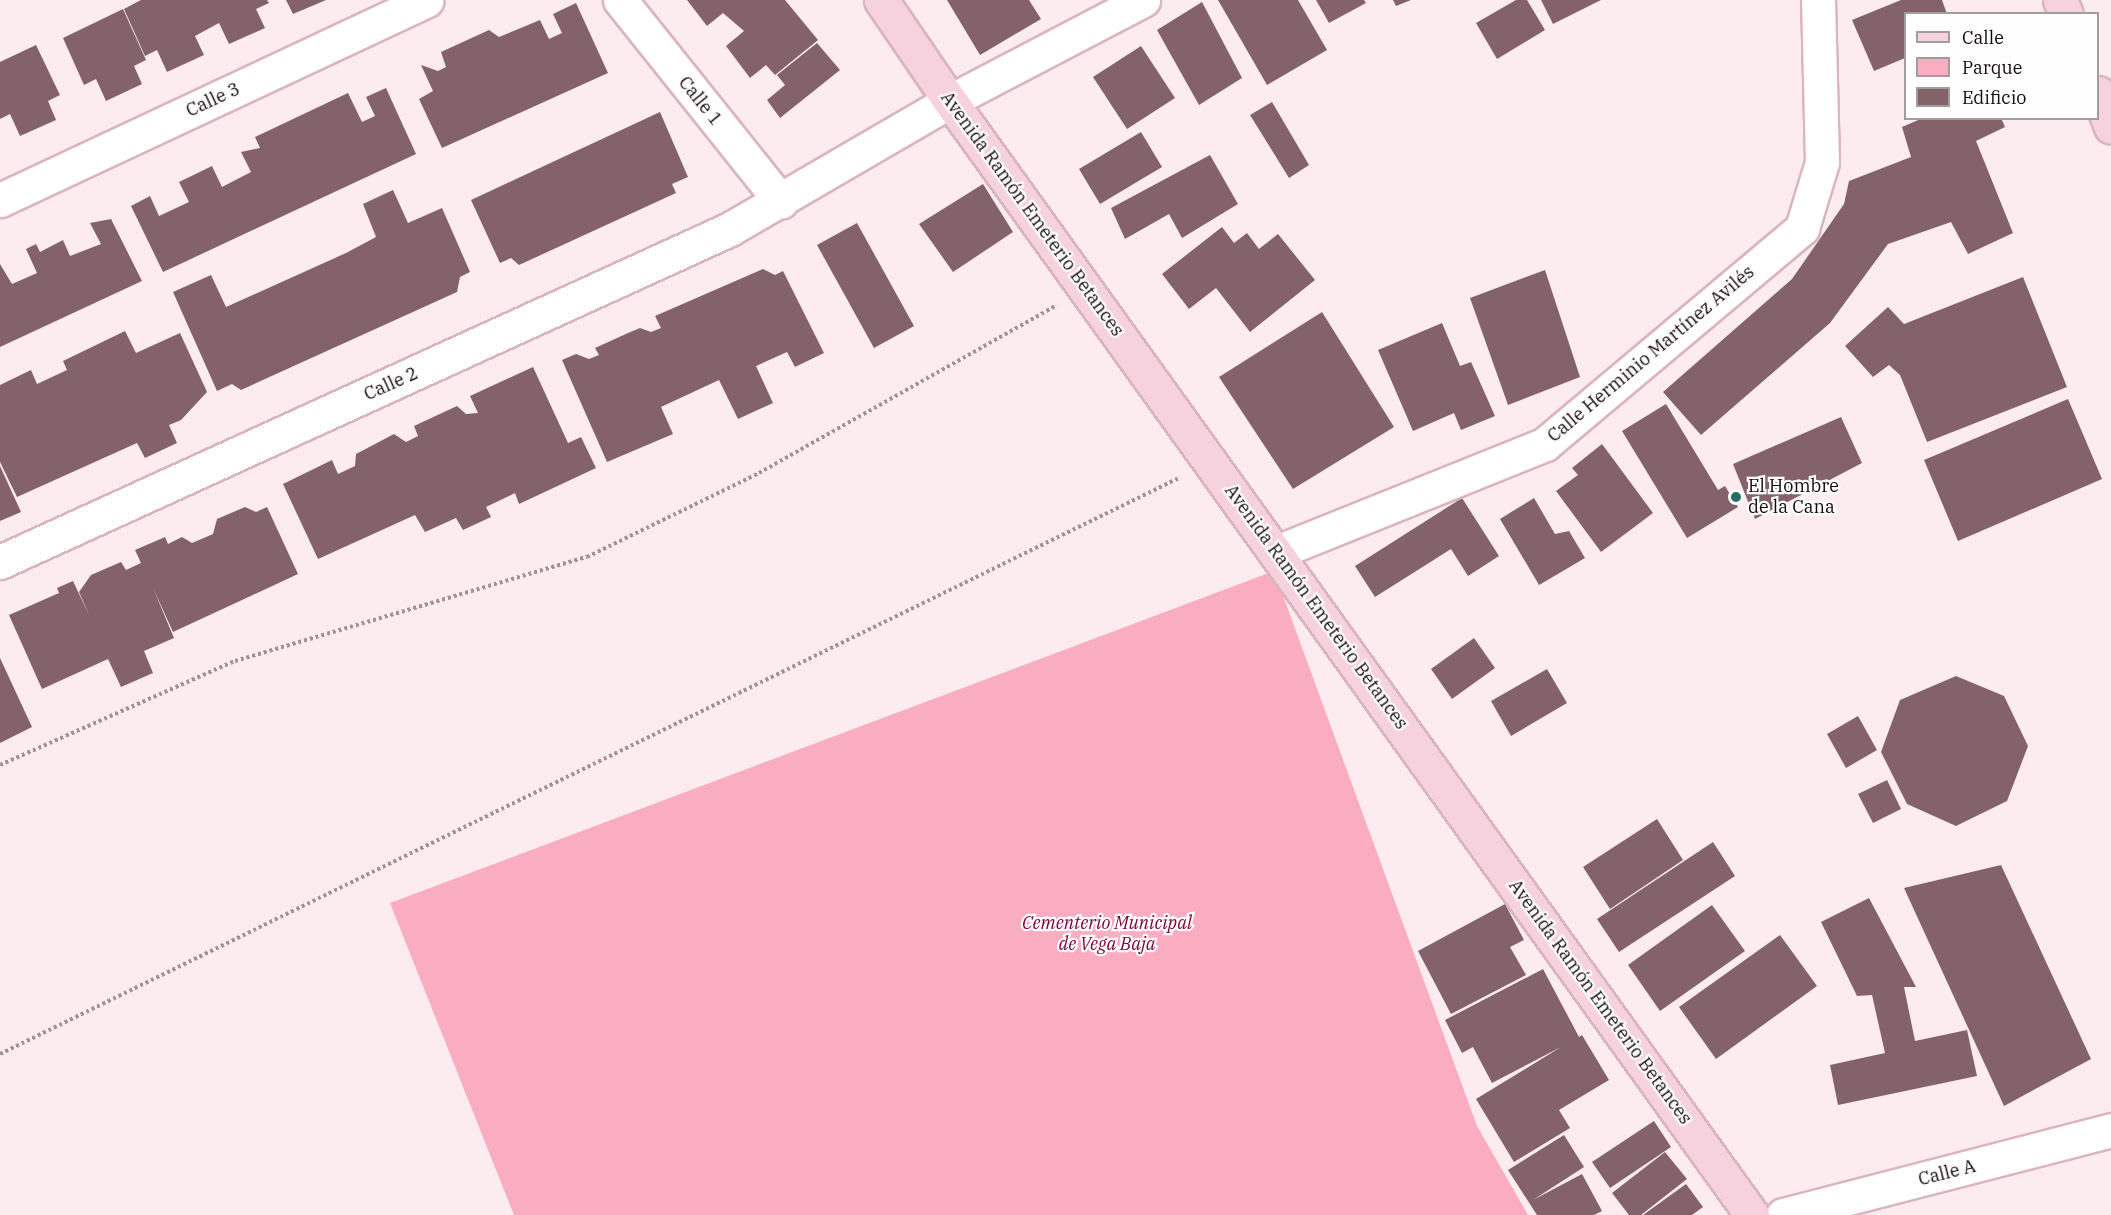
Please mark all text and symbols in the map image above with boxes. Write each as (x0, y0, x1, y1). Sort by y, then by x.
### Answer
legend (1904, 12, 2099, 120)
text: Calle (1962, 26, 2004, 49)
text: Parque (1962, 56, 2022, 79)
street label: Calle 1 (674, 72, 726, 130)
street label: Calle 3 (183, 78, 243, 122)
text: Edificio (1962, 86, 2026, 109)
street label: Avenida Ramón Emeterio Betances (936, 87, 1128, 341)
street label: Calle Herminio Martínez Avilés (1543, 261, 1759, 447)
street label: Calle 2 (361, 363, 421, 405)
place label: El Hombre de la Cana (1748, 476, 1839, 518)
street label: Avenida Ramón Emeterio Betances (1220, 480, 1412, 734)
marker: El Hombre de la Cana (1729, 490, 1743, 504)
street label: Avenida Ramón Emeterio Betances (1504, 875, 1696, 1129)
park label: Cementerio Municipal de Vega Baja (1022, 913, 1192, 956)
street label: Calle A (1916, 1155, 1978, 1191)

